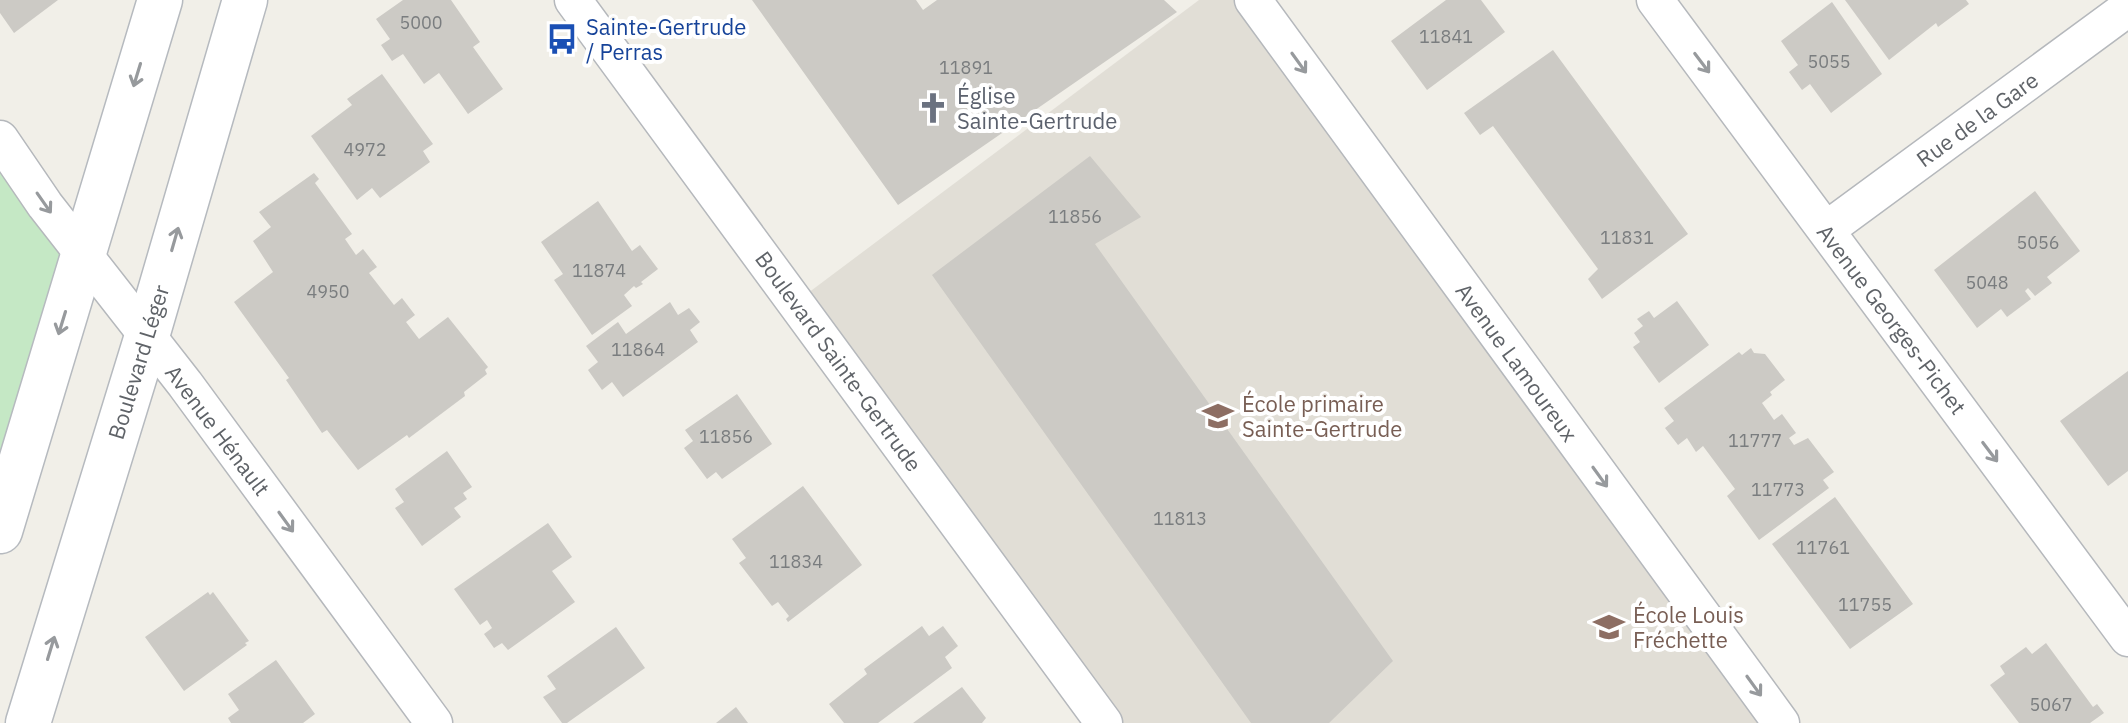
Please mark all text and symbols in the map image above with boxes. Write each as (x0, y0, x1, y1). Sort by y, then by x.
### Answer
house number: 5000 (399, 11, 443, 34)
place label: Sainte-Gertrude / Perras (586, 12, 746, 66)
bus stop icon: Sainte-Gertrude / Perras (545, 22, 579, 56)
house number: 11841 (1419, 25, 1473, 48)
house number: 5055 (1807, 50, 1851, 73)
one-way arrow (1693, 51, 1710, 73)
one-way arrow (1290, 52, 1307, 73)
house number: 11891 (939, 56, 993, 79)
one-way arrow (129, 61, 144, 87)
street label: Rue de la Gare (1910, 65, 2044, 173)
place label: Église Sainte-Gertrude (957, 81, 1117, 135)
church icon: Église Sainte-Gertrude (916, 91, 950, 125)
house number: 4972 (343, 138, 387, 161)
one-way arrow (36, 192, 52, 214)
house number: 11856 (1048, 205, 1102, 228)
street label: Avenue Georges-Pichet (1811, 218, 1973, 420)
house number: 11831 (1600, 226, 1654, 249)
one-way arrow (169, 227, 183, 252)
house number: 5056 (2016, 231, 2060, 254)
street label: Boulevard Sainte-Gertrude (749, 245, 929, 477)
house number: 11874 (572, 259, 626, 282)
house number: 5048 (1965, 271, 2009, 294)
street label: Avenue Lamoureux (1450, 277, 1584, 447)
house number: 4950 (306, 280, 350, 303)
street label: Boulevard Léger (101, 281, 175, 443)
one-way arrow (54, 310, 69, 336)
house number: 11864 (611, 338, 665, 361)
street label: Avenue Hénault (159, 359, 277, 501)
place label: École primaire Sainte-Gertrude (1242, 389, 1402, 443)
school or university icon: École primaire Sainte-Gertrude (1201, 399, 1235, 433)
house number: 11856 (699, 425, 753, 448)
house number: 11777 (1728, 429, 1782, 452)
one-way arrow (1981, 440, 1998, 462)
one-way arrow (1592, 466, 1609, 487)
house number: 11773 (1751, 478, 1805, 501)
house number: 11813 (1153, 507, 1207, 530)
one-way arrow (278, 510, 294, 532)
house number: 11761 (1796, 536, 1850, 559)
house number: 11834 (769, 550, 823, 573)
house number: 11755 (1838, 593, 1892, 616)
place label: École Louis Fréchette (1633, 600, 1744, 654)
school or university icon: École Louis Fréchette (1592, 610, 1626, 644)
one-way arrow (44, 636, 59, 661)
one-way arrow (1746, 675, 1763, 697)
house number: 5067 (2029, 693, 2073, 716)

